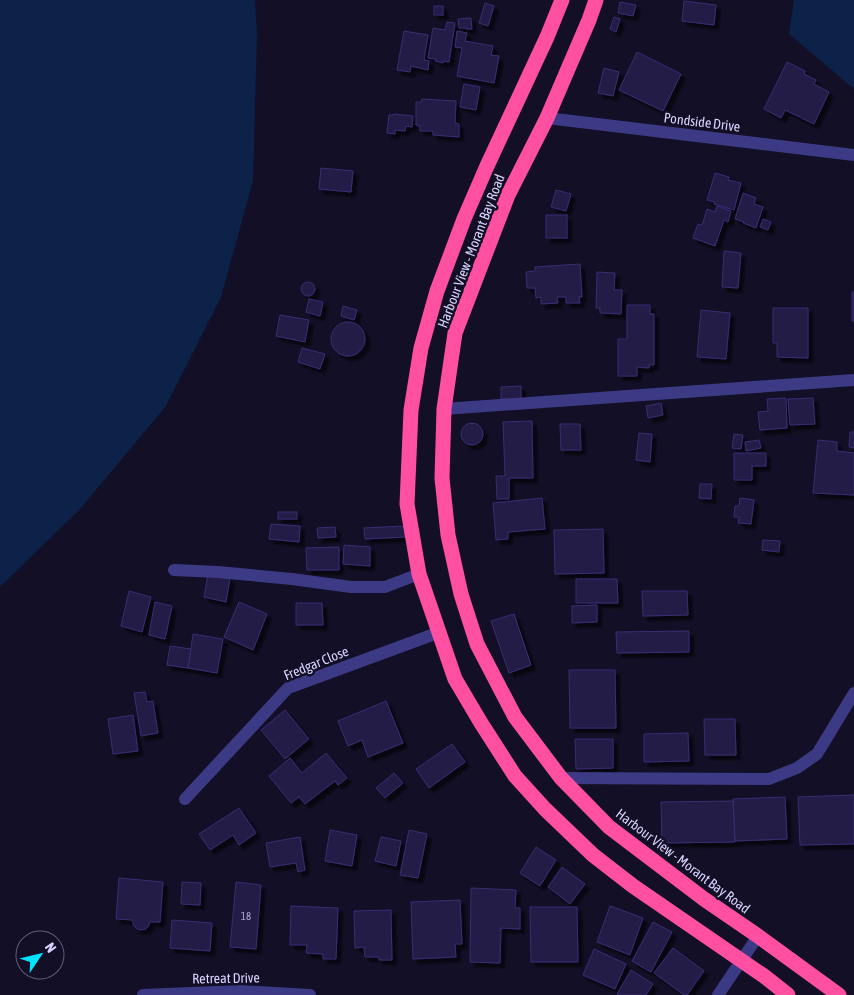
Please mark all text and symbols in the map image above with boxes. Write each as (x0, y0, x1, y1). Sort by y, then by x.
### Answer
street label: Pondside Drive (663, 109, 741, 135)
street label: Harbour View - Morant Bay Road (434, 172, 508, 330)
street label: Fredgar Close (281, 643, 351, 683)
street label: Harbour View - Morant Bay Road (613, 805, 753, 917)
house number: 18 (241, 910, 251, 922)
north arrow (15, 930, 65, 980)
text: N (42, 940, 60, 956)
street label: Retreat Drive (192, 969, 260, 987)

